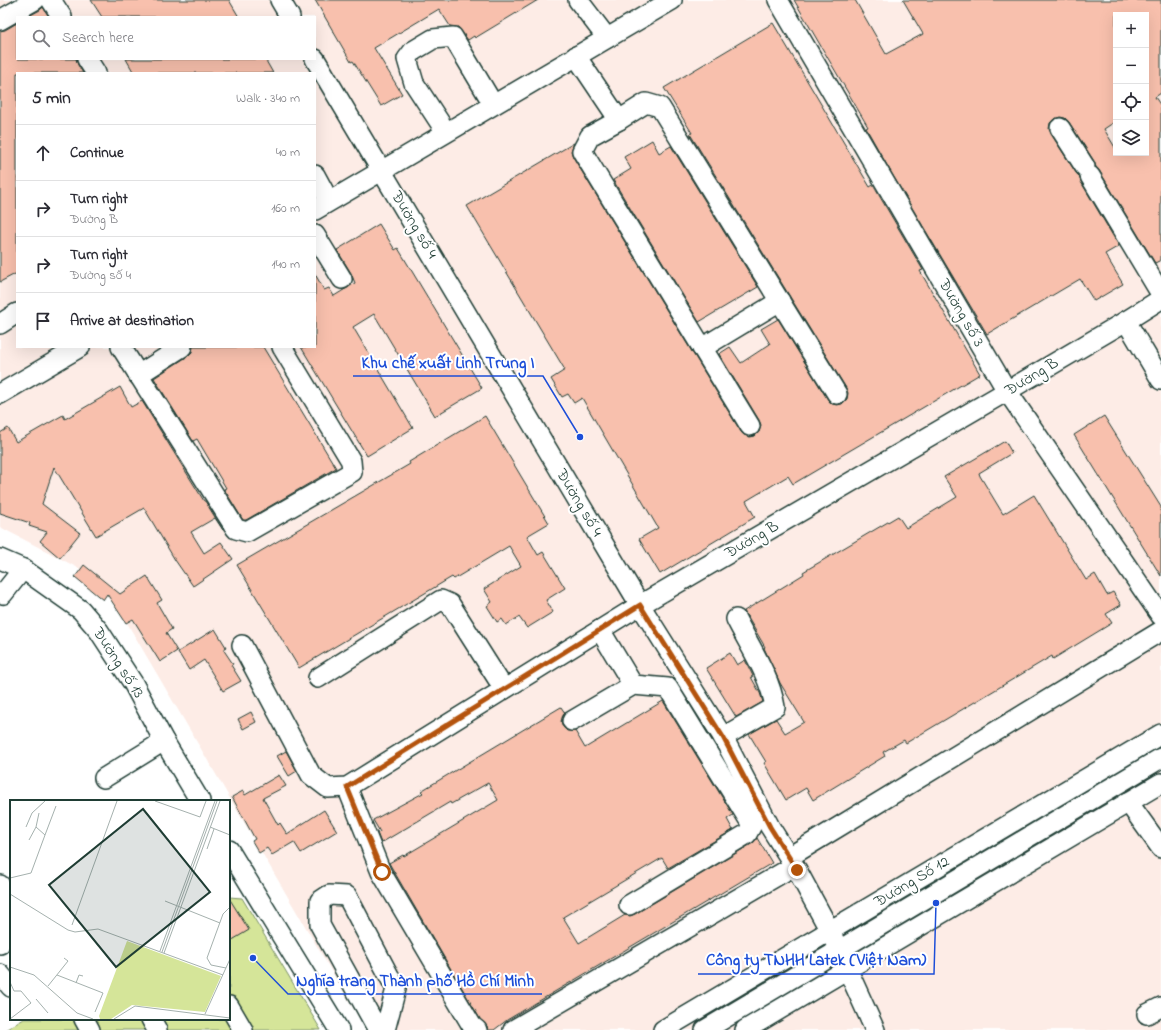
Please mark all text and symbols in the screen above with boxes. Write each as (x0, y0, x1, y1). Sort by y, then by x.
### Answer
map controls (1113, 12, 1149, 156)
button: + (1113, 12, 1149, 48)
search box (16, 16, 316, 60)
icon: search (30, 27, 52, 49)
text: Search here (62, 27, 134, 49)
button: − (1113, 48, 1149, 84)
button: locate (1113, 84, 1149, 120)
text: 5 min (32, 86, 71, 111)
text: Walk · 340 m (236, 89, 300, 108)
button: layers (1113, 120, 1149, 156)
icon: ahead (32, 142, 54, 164)
text: Continue (70, 142, 124, 164)
text: 40 m (276, 143, 300, 162)
street label: Đường số 4 (384, 186, 444, 264)
text: Turn right (70, 188, 128, 210)
icon: right (32, 198, 54, 220)
text: 160 m (271, 199, 300, 218)
text: Đường B (70, 210, 118, 229)
text: Turn right (70, 244, 128, 266)
icon: right (32, 254, 54, 276)
text: 140 m (272, 255, 300, 274)
text: Đường số 4 (70, 266, 131, 285)
street label: Đường số 3 (931, 274, 990, 352)
icon: arrive (32, 310, 54, 332)
text: Arrive at destination (70, 310, 194, 332)
callout: Khu chế xuất Linh Trung I (353, 347, 543, 376)
text: Khu chế xuất Linh Trung I (361, 351, 535, 378)
street label: Đường B (1000, 351, 1064, 403)
street label: Đường số 4 (549, 464, 609, 542)
street label: Đường B (720, 515, 784, 566)
street label: Đường số 13 (85, 622, 150, 703)
inset map (10, 800, 230, 1020)
street label: Đường Số 12 (869, 850, 954, 914)
route end (788, 861, 806, 879)
route start (373, 863, 391, 881)
callout: Công ty TNHH Latek (Việt Nam) (698, 945, 934, 974)
text: Công ty TNHH Latek (Việt Nam) (706, 948, 926, 975)
callout: Nghĩa trang Thành phố Hồ Chí Minh (288, 965, 542, 994)
text: Nghĩa trang Thành phố Hồ Chí Minh (296, 969, 534, 996)

